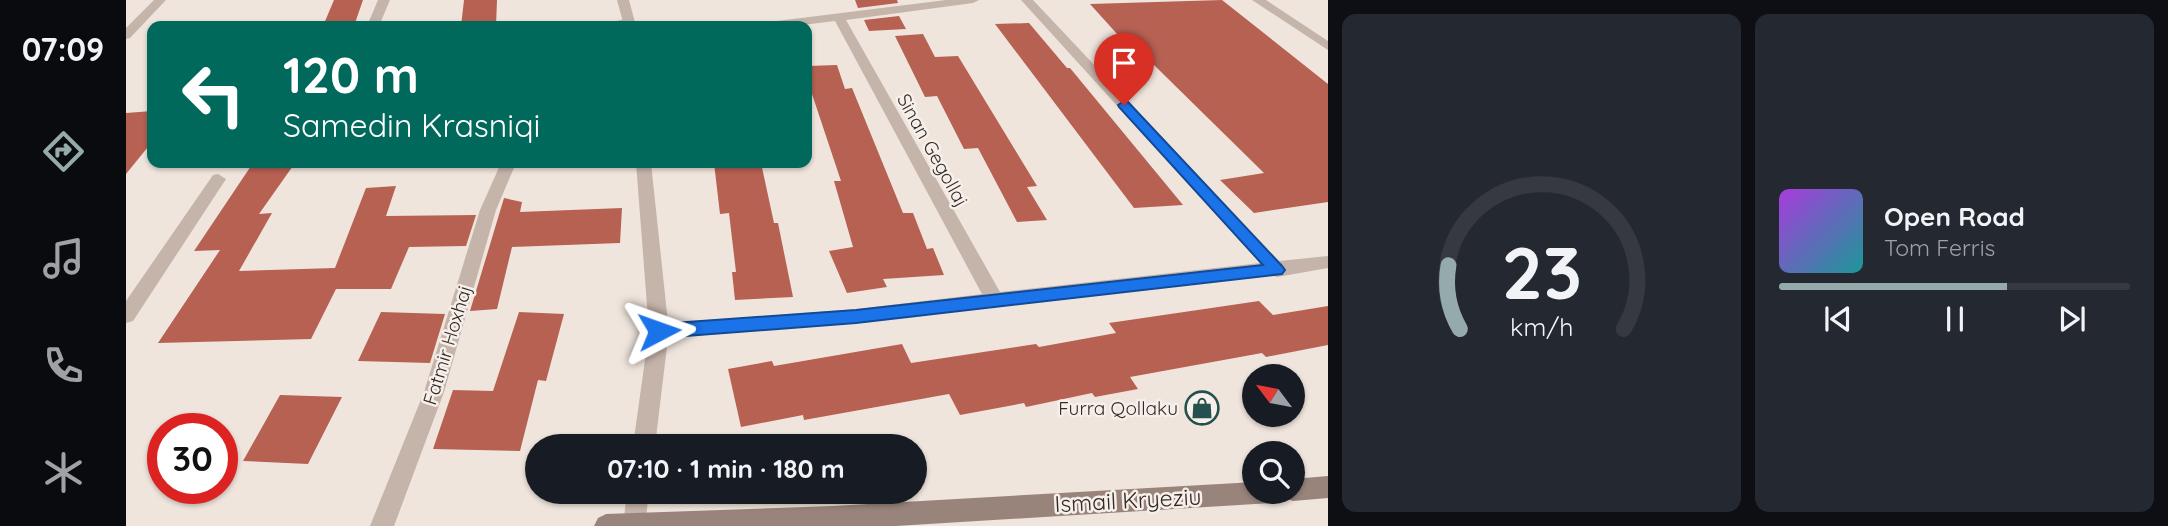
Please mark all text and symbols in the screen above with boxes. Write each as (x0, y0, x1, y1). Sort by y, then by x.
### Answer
text: 07:09 (22, 29, 104, 69)
pin (1094, 33, 1154, 105)
text: 120 m (283, 44, 419, 105)
icon: arrive (1105, 44, 1143, 82)
icon: left (168, 49, 259, 140)
street label: Sinan Gegollaj (892, 89, 974, 211)
text: Samedin Krasniqi (283, 105, 540, 145)
icon: directions (39, 127, 88, 176)
text: Open Road (1884, 200, 2025, 233)
text: 23 (1501, 226, 1582, 317)
text: Tom Ferris (1884, 233, 1995, 262)
icon: music (39, 234, 88, 283)
street label: Fatmir Hoxhaj (417, 282, 477, 408)
position arrow (622, 294, 696, 368)
icon: previous (1819, 300, 1857, 338)
icon: pause (1936, 300, 1974, 338)
icon: next (2053, 300, 2091, 338)
text: km/h (1510, 311, 1573, 342)
icon: phone (39, 341, 88, 390)
north arrow (1242, 364, 1306, 427)
map controls (1242, 364, 1305, 504)
shop icon: Furra Qollaku (1183, 389, 1221, 427)
place label: Furra Qollaku (1058, 396, 1178, 420)
speed limit sign: 30 (147, 413, 238, 504)
button: search (1242, 441, 1305, 504)
icon: climate (39, 448, 88, 497)
text: 07:10 · 1 min · 180 m (607, 452, 845, 485)
street label: Ismail Kryeziu (1054, 482, 1202, 518)

